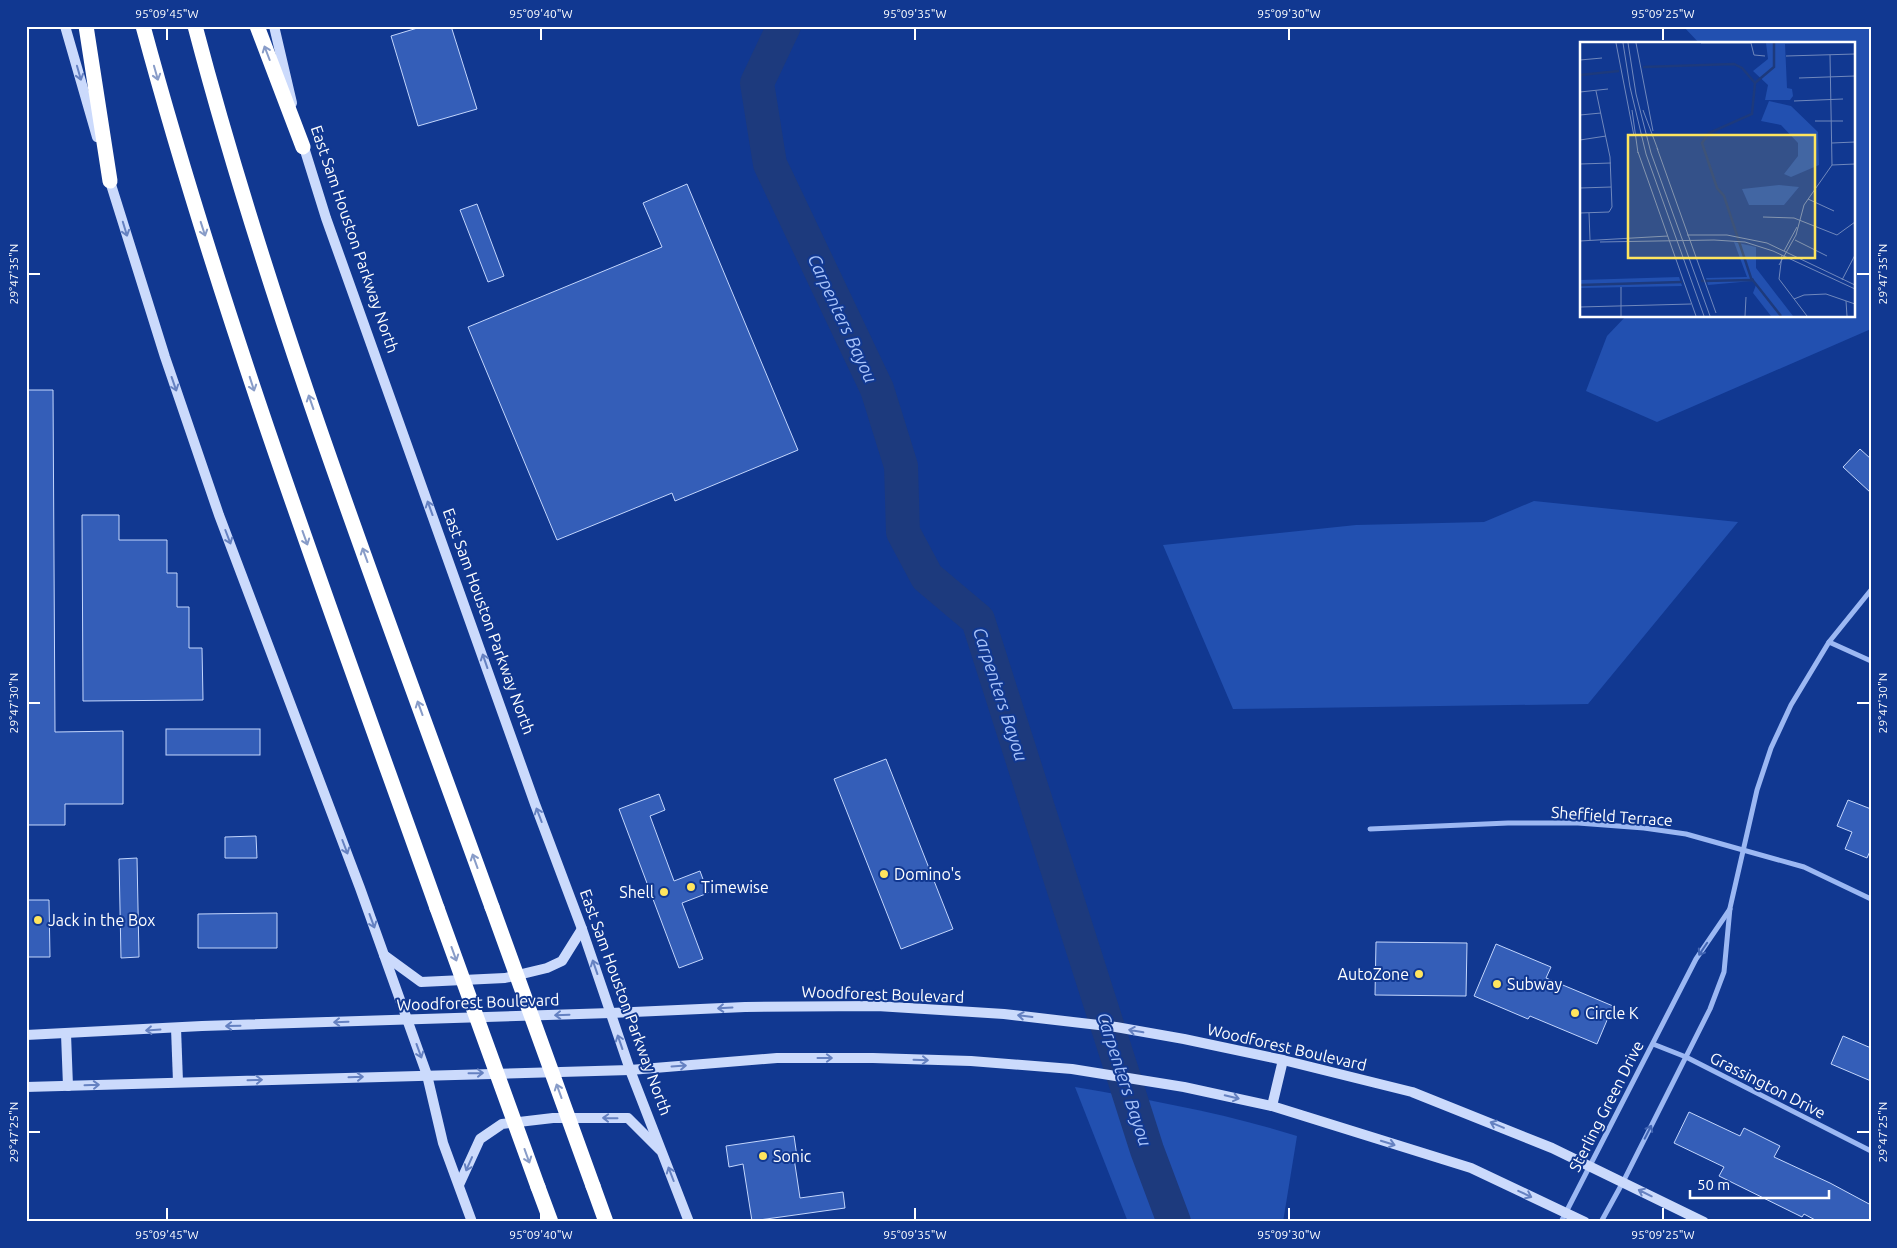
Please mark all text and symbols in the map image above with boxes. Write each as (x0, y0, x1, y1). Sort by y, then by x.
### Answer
text: 95°09'45"W (135, 7, 199, 20)
text: 95°09'40"W (509, 7, 573, 20)
text: 95°09'35"W (883, 7, 947, 20)
text: 95°09'30"W (1257, 7, 1321, 20)
text: 95°09'25"W (1631, 7, 1695, 20)
inset map (1580, 42, 1854, 318)
one-way arrow (262, 46, 271, 61)
one-way arrow (74, 65, 84, 81)
one-way arrow (152, 65, 162, 81)
street label: East Sam Houston Parkway North (308, 123, 402, 355)
one-way arrow (120, 221, 130, 237)
one-way arrow (198, 221, 208, 237)
text: 29°47'35"N (7, 244, 20, 304)
text: 29°47'35"N (1876, 244, 1889, 304)
water label: Carpenters Bayou (804, 251, 882, 386)
one-way arrow (248, 375, 258, 391)
one-way arrow (170, 376, 179, 391)
one-way arrow (306, 395, 316, 411)
one-way arrow (425, 501, 434, 517)
street label: East Sam Houston Parkway North (440, 506, 538, 736)
one-way arrow (223, 529, 233, 544)
one-way arrow (301, 529, 310, 545)
one-way arrow (360, 548, 370, 564)
water label: Carpenters Bayou (970, 625, 1032, 764)
one-way arrow (480, 654, 489, 670)
text: 29°47'30"N (7, 673, 20, 733)
text: 29°47'30"N (1876, 673, 1889, 733)
one-way arrow (415, 701, 424, 717)
street label: Sheffield Terrace (1551, 803, 1673, 829)
one-way arrow (534, 807, 543, 823)
one-way arrow (340, 839, 350, 854)
one-way arrow (470, 854, 479, 870)
place label: Domino's (894, 865, 961, 883)
marker: Domino's (878, 868, 890, 880)
place label: Timewise (701, 878, 769, 896)
marker: Timewise (685, 881, 697, 893)
place label: Shell (619, 883, 654, 901)
marker: Shell (658, 886, 670, 898)
street label: East Sam Houston Parkway North (577, 887, 675, 1117)
place label: Jack in the Box (48, 911, 155, 929)
one-way arrow (368, 913, 377, 929)
marker: Jack in the Box (32, 914, 44, 926)
one-way arrow (1698, 942, 1708, 956)
one-way arrow (450, 946, 459, 961)
one-way arrow (590, 960, 599, 975)
place label: AutoZone (1338, 965, 1409, 983)
marker: AutoZone (1413, 968, 1425, 980)
place label: Subway (1507, 975, 1562, 993)
marker: Subway (1491, 978, 1503, 990)
street label: Woodforest Boulevard (801, 982, 965, 1006)
street label: Woodforest Boulevard (396, 990, 560, 1014)
one-way arrow (718, 1003, 734, 1012)
place label: Circle K (1585, 1004, 1639, 1022)
marker: Circle K (1569, 1007, 1581, 1019)
one-way arrow (554, 1010, 570, 1019)
water label: Carpenters Bayou (1094, 1010, 1156, 1149)
one-way arrow (1017, 1011, 1033, 1021)
one-way arrow (333, 1017, 350, 1027)
street label: Woodforest Boulevard (1206, 1020, 1368, 1074)
one-way arrow (226, 1021, 242, 1030)
one-way arrow (146, 1025, 162, 1034)
one-way arrow (1128, 1025, 1144, 1035)
one-way arrow (615, 1034, 625, 1050)
street label: Sterling Green Drive (1565, 1038, 1647, 1174)
one-way arrow (415, 1043, 424, 1058)
street label: Grassington Drive (1707, 1048, 1829, 1122)
one-way arrow (816, 1053, 833, 1063)
one-way arrow (913, 1055, 929, 1064)
one-way arrow (670, 1061, 686, 1071)
one-way arrow (468, 1069, 484, 1078)
one-way arrow (347, 1072, 363, 1082)
one-way arrow (246, 1075, 263, 1085)
one-way arrow (84, 1080, 100, 1090)
one-way arrow (554, 1084, 563, 1099)
one-way arrow (1223, 1093, 1239, 1102)
text: 29°47'25"N (7, 1102, 20, 1162)
text: 29°47'25"N (1876, 1102, 1889, 1162)
one-way arrow (603, 1113, 619, 1123)
one-way arrow (1490, 1119, 1505, 1129)
one-way arrow (1644, 1125, 1653, 1140)
one-way arrow (1379, 1138, 1395, 1148)
place label: Sonic (773, 1147, 812, 1165)
one-way arrow (523, 1148, 532, 1163)
marker: Sonic (757, 1150, 769, 1162)
one-way arrow (463, 1156, 473, 1171)
one-way arrow (666, 1167, 675, 1182)
scale bar (1690, 1168, 1828, 1200)
text: 50 m (1697, 1176, 1730, 1193)
one-way arrow (1638, 1187, 1653, 1197)
one-way arrow (1517, 1189, 1532, 1199)
text: 95°09'45"W (135, 1228, 199, 1241)
text: 95°09'40"W (509, 1228, 573, 1241)
text: 95°09'35"W (883, 1228, 947, 1241)
text: 95°09'30"W (1257, 1228, 1321, 1241)
text: 95°09'25"W (1631, 1228, 1695, 1241)

